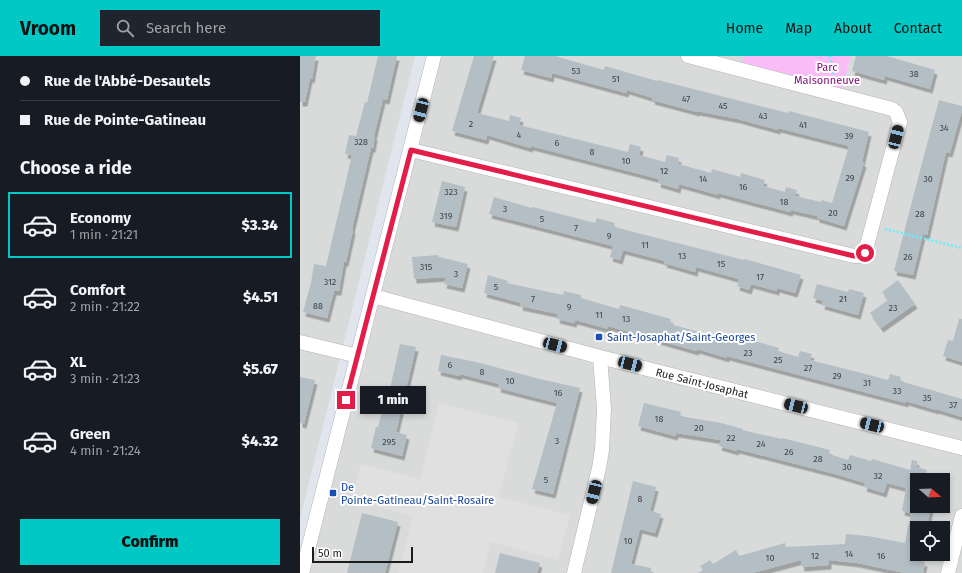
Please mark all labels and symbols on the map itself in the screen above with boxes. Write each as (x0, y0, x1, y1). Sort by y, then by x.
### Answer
park label: Parc Maisonneuve (794, 61, 860, 87)
house number: 53 (572, 66, 580, 76)
house number: 38 (909, 69, 919, 79)
house number: 51 (612, 74, 620, 84)
house number: 47 (682, 94, 690, 104)
car (412, 97, 430, 123)
house number: 45 (718, 101, 728, 111)
house number: 43 (758, 111, 768, 121)
house number: 2 (469, 119, 473, 129)
house number: 41 (799, 120, 807, 130)
house number: 34 (939, 123, 949, 133)
car (887, 124, 905, 150)
house number: 4 (517, 130, 522, 140)
house number: 39 (844, 131, 854, 141)
house number: 328 (354, 137, 368, 147)
house number: 6 (555, 138, 560, 148)
house number: 8 (590, 147, 595, 157)
house number: 10 (622, 156, 630, 166)
house number: 12 (660, 166, 668, 176)
house number: 29 (845, 173, 855, 183)
house number: 14 (699, 174, 708, 184)
house number: 30 (923, 174, 933, 184)
house number: 16 (739, 182, 748, 192)
house number: 323 (444, 187, 458, 197)
house number: 18 (780, 197, 788, 207)
house number: 3 (503, 204, 507, 214)
house number: 20 (828, 208, 838, 218)
house number: 28 (915, 209, 925, 219)
house number: 319 (440, 211, 453, 221)
house number: 5 (540, 214, 545, 224)
house number: 7 (574, 223, 578, 233)
house number: 9 (607, 231, 612, 241)
house number: 11 (641, 240, 649, 250)
route start (856, 244, 874, 262)
house number: 13 (678, 251, 686, 261)
house number: 26 (903, 252, 913, 262)
house number: 15 (717, 259, 726, 269)
house number: 315 (420, 262, 433, 272)
house number: 3 (454, 269, 458, 279)
house number: 17 (756, 272, 764, 282)
house number: 312 (324, 277, 336, 287)
house number: 5 (494, 282, 499, 292)
house number: 7 (531, 294, 535, 304)
house number: 21 (839, 294, 847, 304)
house number: 88 (313, 301, 323, 311)
house number: 9 (567, 302, 572, 312)
house number: 23 (889, 303, 897, 313)
house number: 11 (595, 310, 603, 320)
house number: 13 (622, 314, 630, 324)
place label: Saint-Josaphat/Saint-Georges (607, 331, 755, 344)
marker: Saint-Josaphat/Saint-Georges (594, 332, 604, 342)
car (542, 336, 568, 354)
house number: 23 (744, 348, 752, 358)
car (617, 355, 643, 373)
house number: 25 (774, 355, 783, 365)
house number: 6 (448, 360, 453, 370)
house number: 27 (804, 363, 812, 373)
street label: Rue Saint-Josaphat (654, 366, 750, 401)
house number: 8 (480, 367, 485, 377)
house number: 29 (832, 371, 842, 381)
house number: 10 (506, 376, 514, 386)
house number: 31 (863, 378, 871, 388)
callout: 1 min (360, 386, 426, 414)
house number: 33 (893, 386, 901, 396)
house number: 16 (554, 388, 563, 398)
route end (337, 391, 355, 409)
house number: 35 (922, 393, 932, 403)
car (783, 397, 809, 415)
house number: 37 (949, 400, 957, 410)
house number: 18 (655, 414, 663, 424)
car (859, 416, 885, 434)
house number: 20 (694, 423, 704, 433)
house number: 22 (727, 433, 735, 443)
house number: 3 (555, 436, 559, 446)
house number: 295 (382, 437, 396, 447)
house number: 24 (756, 439, 766, 449)
house number: 26 (784, 447, 794, 457)
house number: 28 (813, 454, 823, 464)
house number: 30 (842, 462, 852, 472)
house number: 32 (874, 471, 882, 481)
north arrow (910, 473, 950, 513)
house number: 5 (544, 475, 549, 485)
car (585, 479, 603, 505)
place label: De Pointe-Gatineau/Saint-Rosaire (341, 481, 494, 507)
marker: De Pointe-Gatineau/Saint-Rosaire (328, 488, 338, 498)
house number: 8 (638, 494, 643, 504)
house number: 10 (624, 536, 632, 546)
scale bar (312, 545, 413, 564)
house number: 14 (845, 549, 854, 559)
house number: 12 (811, 551, 819, 561)
house number: 16 (877, 551, 886, 561)
house number: 10 (766, 553, 774, 563)

